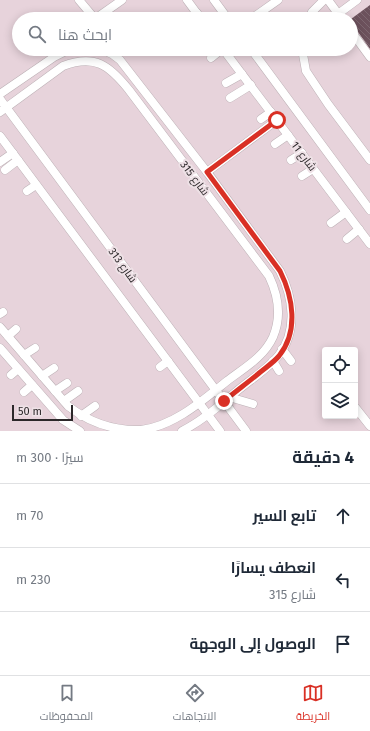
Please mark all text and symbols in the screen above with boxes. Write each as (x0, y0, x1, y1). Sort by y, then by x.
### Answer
search box (12, 12, 358, 56)
icon: search (26, 23, 48, 45)
text: ابحث هنا (58, 26, 112, 44)
route start (268, 111, 286, 129)
street label: شارع 11 (287, 139, 319, 174)
street label: شارع 315 (177, 159, 212, 199)
street label: شارع 313 (105, 245, 140, 286)
map controls (322, 347, 358, 419)
button: locate (322, 347, 358, 383)
button: layers (322, 383, 358, 419)
route end (215, 392, 233, 410)
scale bar (12, 403, 73, 422)
text: 50 m (18, 405, 42, 418)
text: 4 دقيقة (292, 447, 354, 468)
text: سيرًا · 300 m (16, 450, 84, 465)
icon: ahead (332, 505, 354, 527)
text: تابع السير (253, 507, 316, 525)
text: 70 m (16, 508, 43, 523)
text: انعطف يسارًا (231, 559, 316, 577)
icon: left (332, 569, 354, 591)
text: 230 m (16, 572, 51, 587)
text: شارع 315 (269, 587, 316, 602)
icon: arrive (332, 633, 354, 655)
text: الوصول إلى الوجهة (189, 635, 316, 653)
tab: المحفوظات (40, 682, 93, 726)
tab: الاتجاهات (173, 682, 216, 726)
tab: الخريطة (296, 682, 330, 726)

